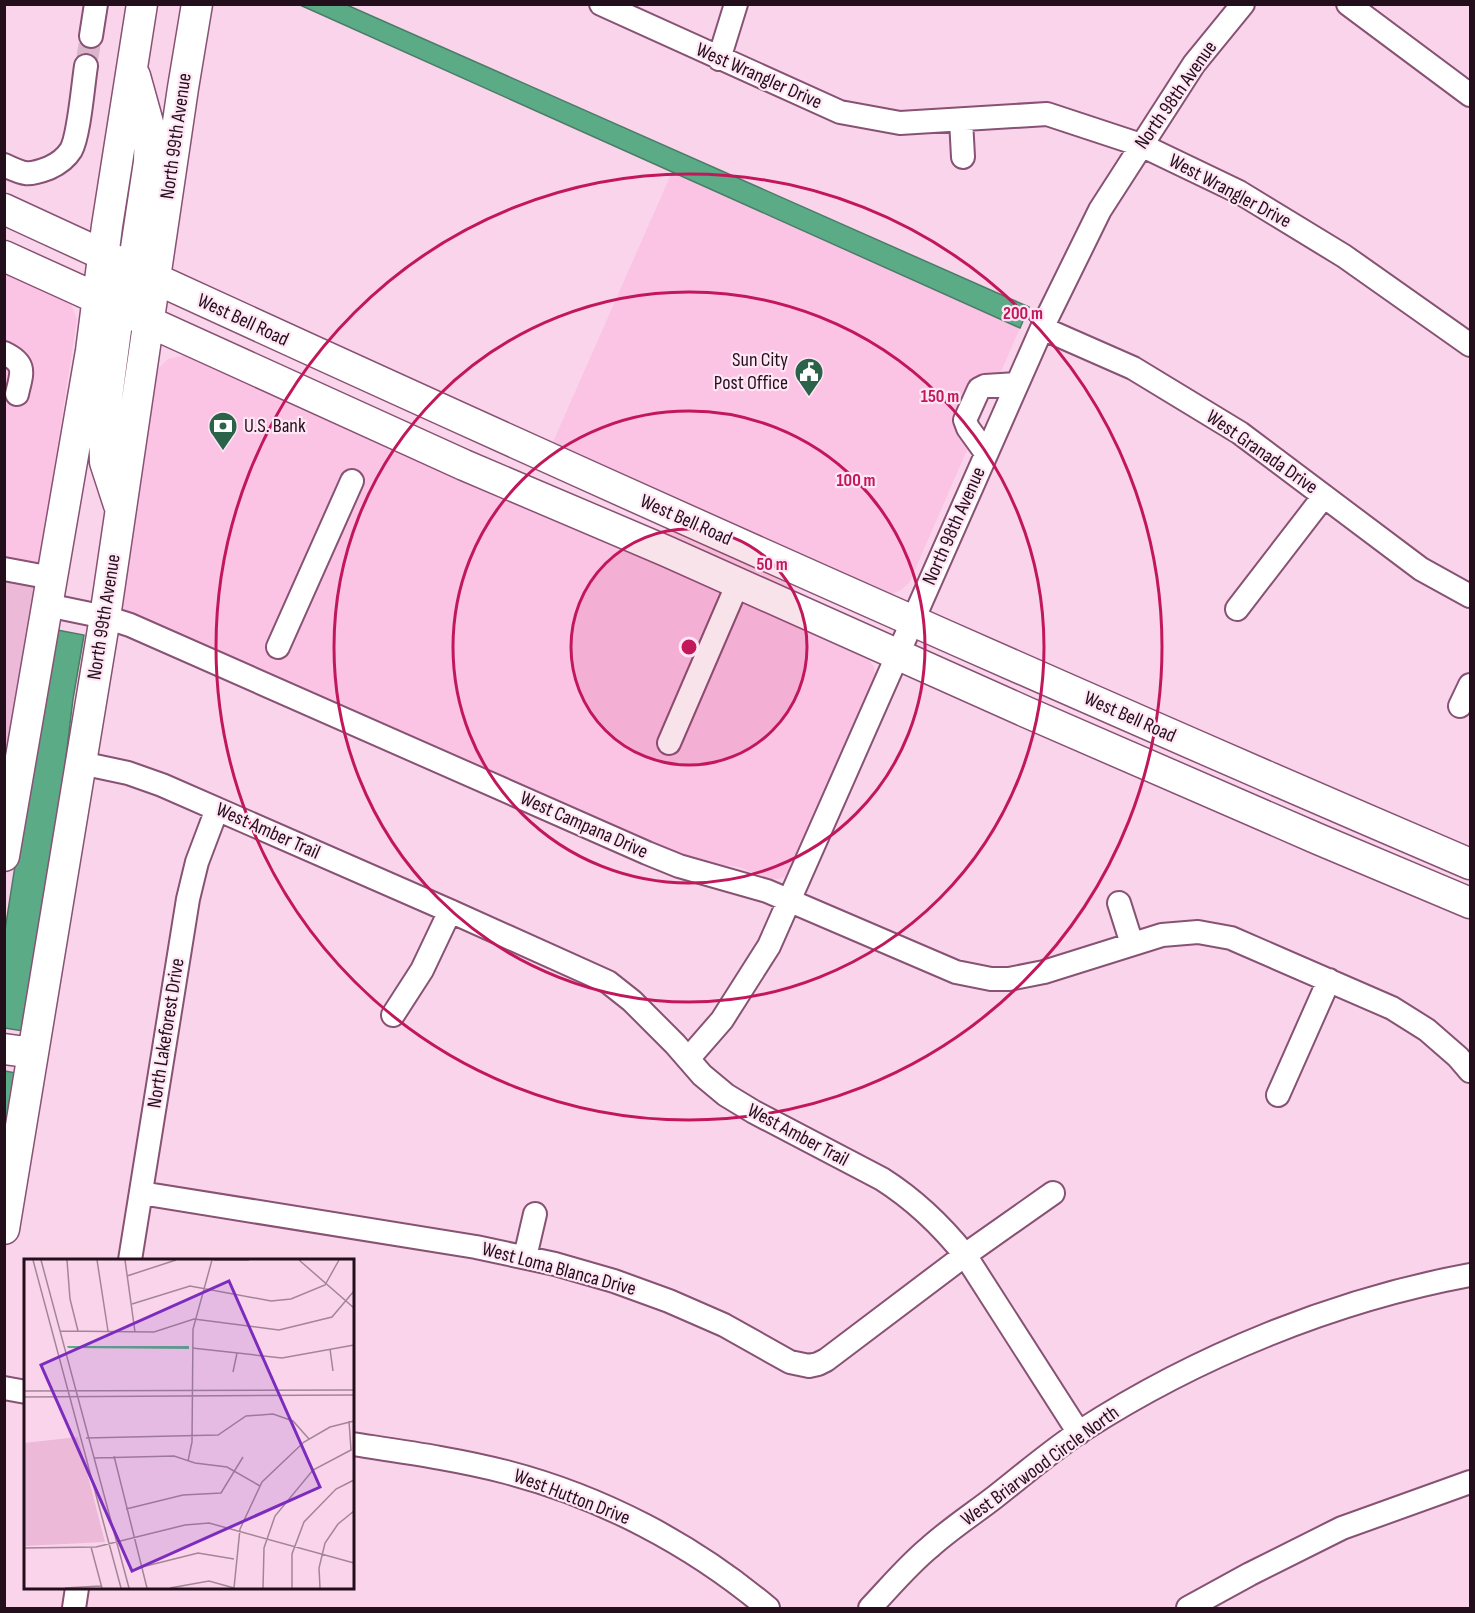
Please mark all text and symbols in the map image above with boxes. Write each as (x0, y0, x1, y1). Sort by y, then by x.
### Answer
street label: North 98th Avenue (1130, 36, 1222, 154)
street label: West Wrangler Drive (692, 38, 826, 114)
street label: North 99th Avenue (155, 71, 197, 201)
street label: West Wrangler Drive (1165, 149, 1295, 233)
street label: West Bell Road (193, 288, 293, 352)
text: 200 m (1003, 303, 1043, 324)
place label: Sun City Post Office (714, 348, 788, 395)
public building icon: Sun City Post Office (793, 356, 825, 398)
text: 150 m (921, 386, 959, 407)
street label: West Granada Drive (1202, 405, 1322, 499)
bank icon: U.S. Bank (207, 410, 239, 452)
place label: U.S. Bank (244, 414, 306, 438)
street label: North 98th Avenue (917, 463, 991, 589)
text: 100 m (837, 470, 876, 491)
street label: West Bell Road (636, 489, 736, 551)
street label: North 99th Avenue (82, 552, 126, 682)
text: 50 m (756, 554, 788, 575)
centre of rings (679, 637, 699, 657)
street label: West Bell Road (1080, 686, 1180, 748)
street label: West Campana Drive (516, 786, 652, 864)
street label: West Amber Trail (212, 797, 324, 865)
street label: North Lakeforest Drive (142, 956, 190, 1110)
street label: West Amber Trail (743, 1098, 853, 1172)
street label: West Loma Blanca Drive (479, 1237, 639, 1301)
inset map (24, 1259, 354, 1589)
street label: West Briarwood Circle North (956, 1401, 1124, 1531)
street label: West Hutton Drive (510, 1464, 634, 1530)

